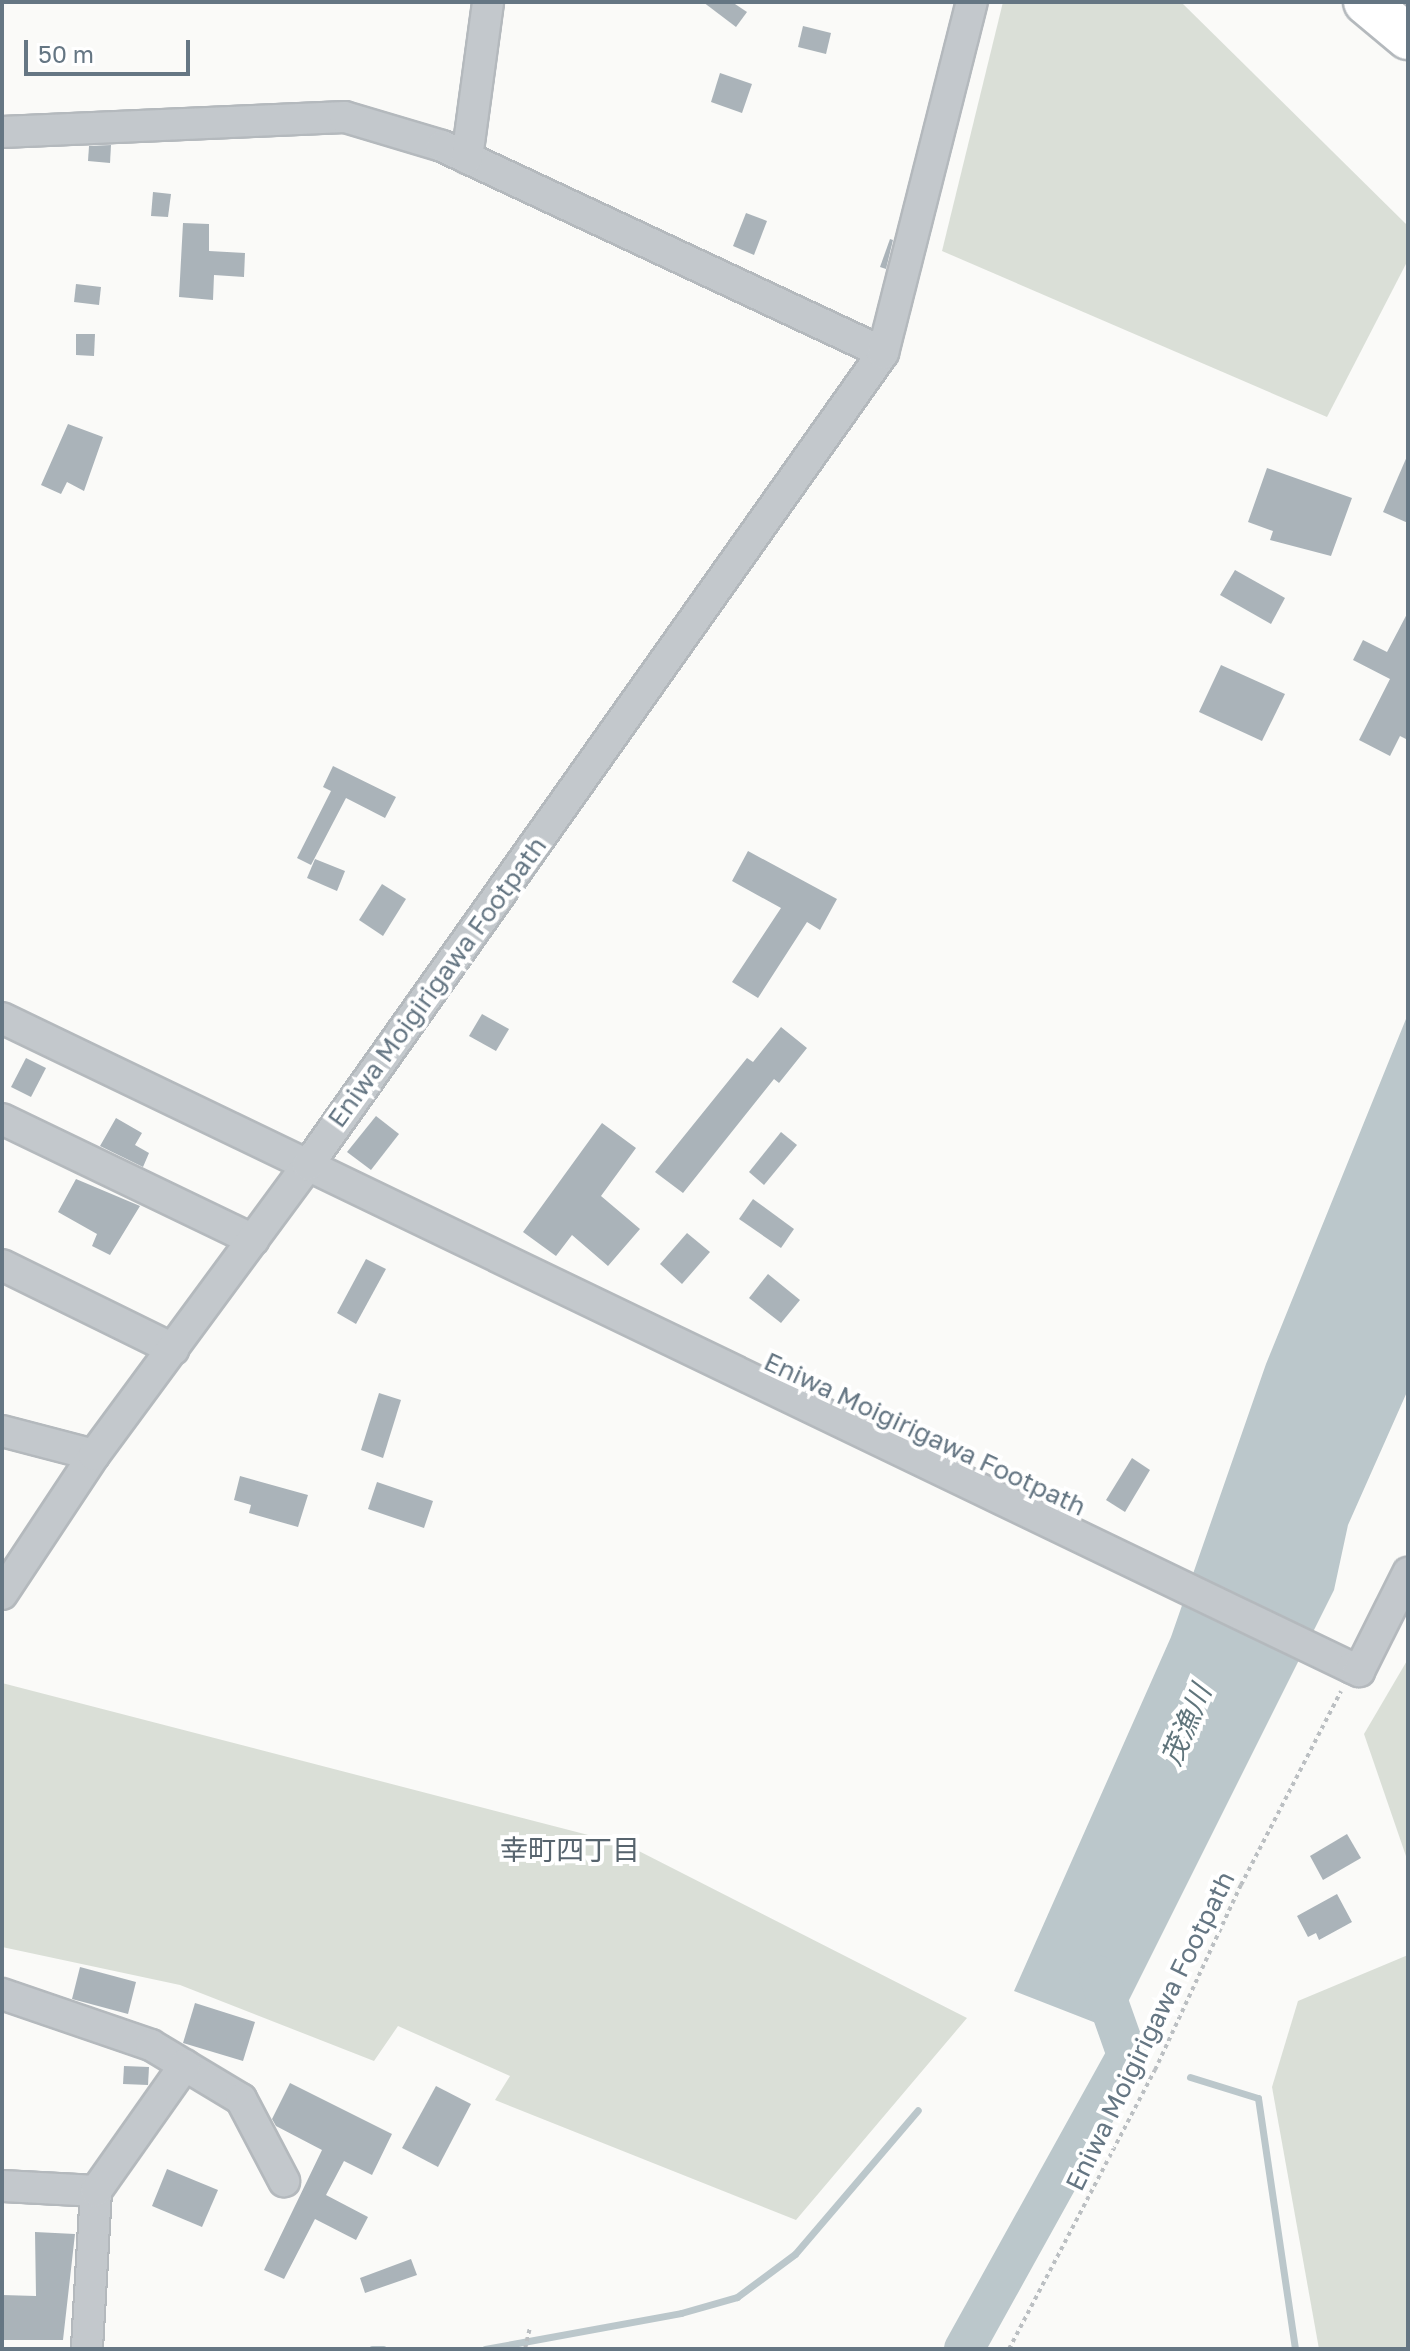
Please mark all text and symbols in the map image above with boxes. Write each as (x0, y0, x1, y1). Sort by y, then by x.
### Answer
scale bar (28, 24, 194, 74)
text: 50 m (38, 39, 94, 68)
street label: Eniwa Moigirigawa Footpath (321, 831, 553, 1133)
street label: Eniwa Moigirigawa Footpath (759, 1346, 1091, 1522)
water label: 茂漁川 (1154, 1680, 1218, 1770)
district label: 幸町四丁目 (500, 1833, 640, 1867)
street label: Eniwa Moigirigawa Footpath (1059, 1866, 1241, 2196)

